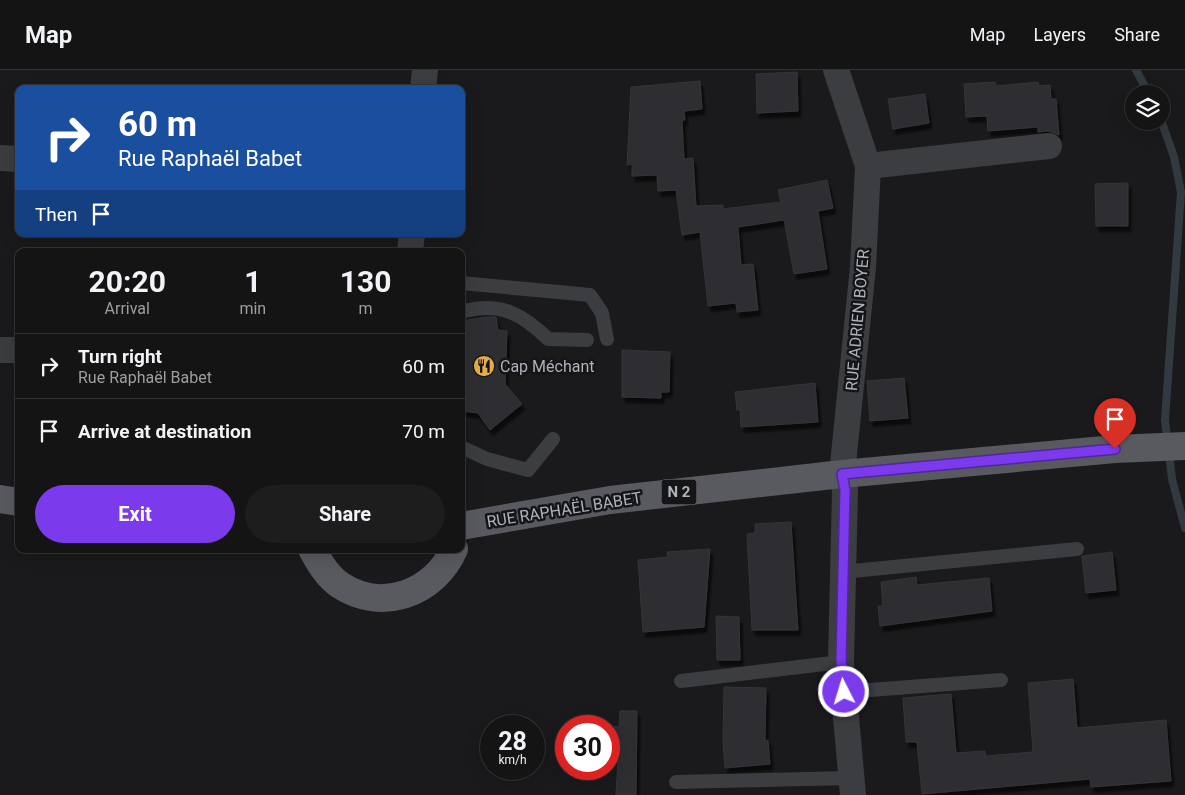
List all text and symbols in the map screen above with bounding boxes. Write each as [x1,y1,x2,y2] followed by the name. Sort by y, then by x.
[25,21,72,49] text: Map
[970,24,1005,45] text: Map
[1033,24,1086,45] text: Layers
[1114,24,1160,45] text: Share
[1125,85,1170,130] map controls
[1125,85,1170,130] button: layers
[118,104,197,145] text: 60 m
[35,105,100,170] icon: right
[118,146,302,171] text: Rue Raphaël Babet
[87,200,115,228] icon: arrive
[35,203,77,226] text: Then
[842,248,873,392] street label: RUE ADRIEN BOYER
[89,264,166,299] text: 20:20
[244,264,261,299] text: 1
[340,264,391,299] text: 130
[105,299,150,318] text: Arrival
[239,299,266,318] text: min
[359,299,373,318] text: m
[78,345,162,368] text: Turn right
[35,352,63,380] icon: right
[472,354,496,378] restaurant icon: Cap Méchant
[402,355,445,378] text: 60 m
[500,357,594,376] place label: Cap Méchant
[78,368,212,387] text: Rue Raphaël Babet
[1094,398,1136,449] pin
[1101,405,1129,433] icon: arrive
[35,417,63,445] icon: arrive
[78,420,251,443] text: Arrive at destination
[402,420,445,443] text: 70 m
[662,480,696,504] road number: N 2
[35,485,235,543] button: Exit
[245,485,445,543] button: Share
[485,488,643,531] street label: RUE RAPHAËL BABET
[817,665,869,717] position arrow
[555,715,620,780] speed limit sign: 30
[498,727,527,756] text: 28
[498,753,527,767] text: km/h

